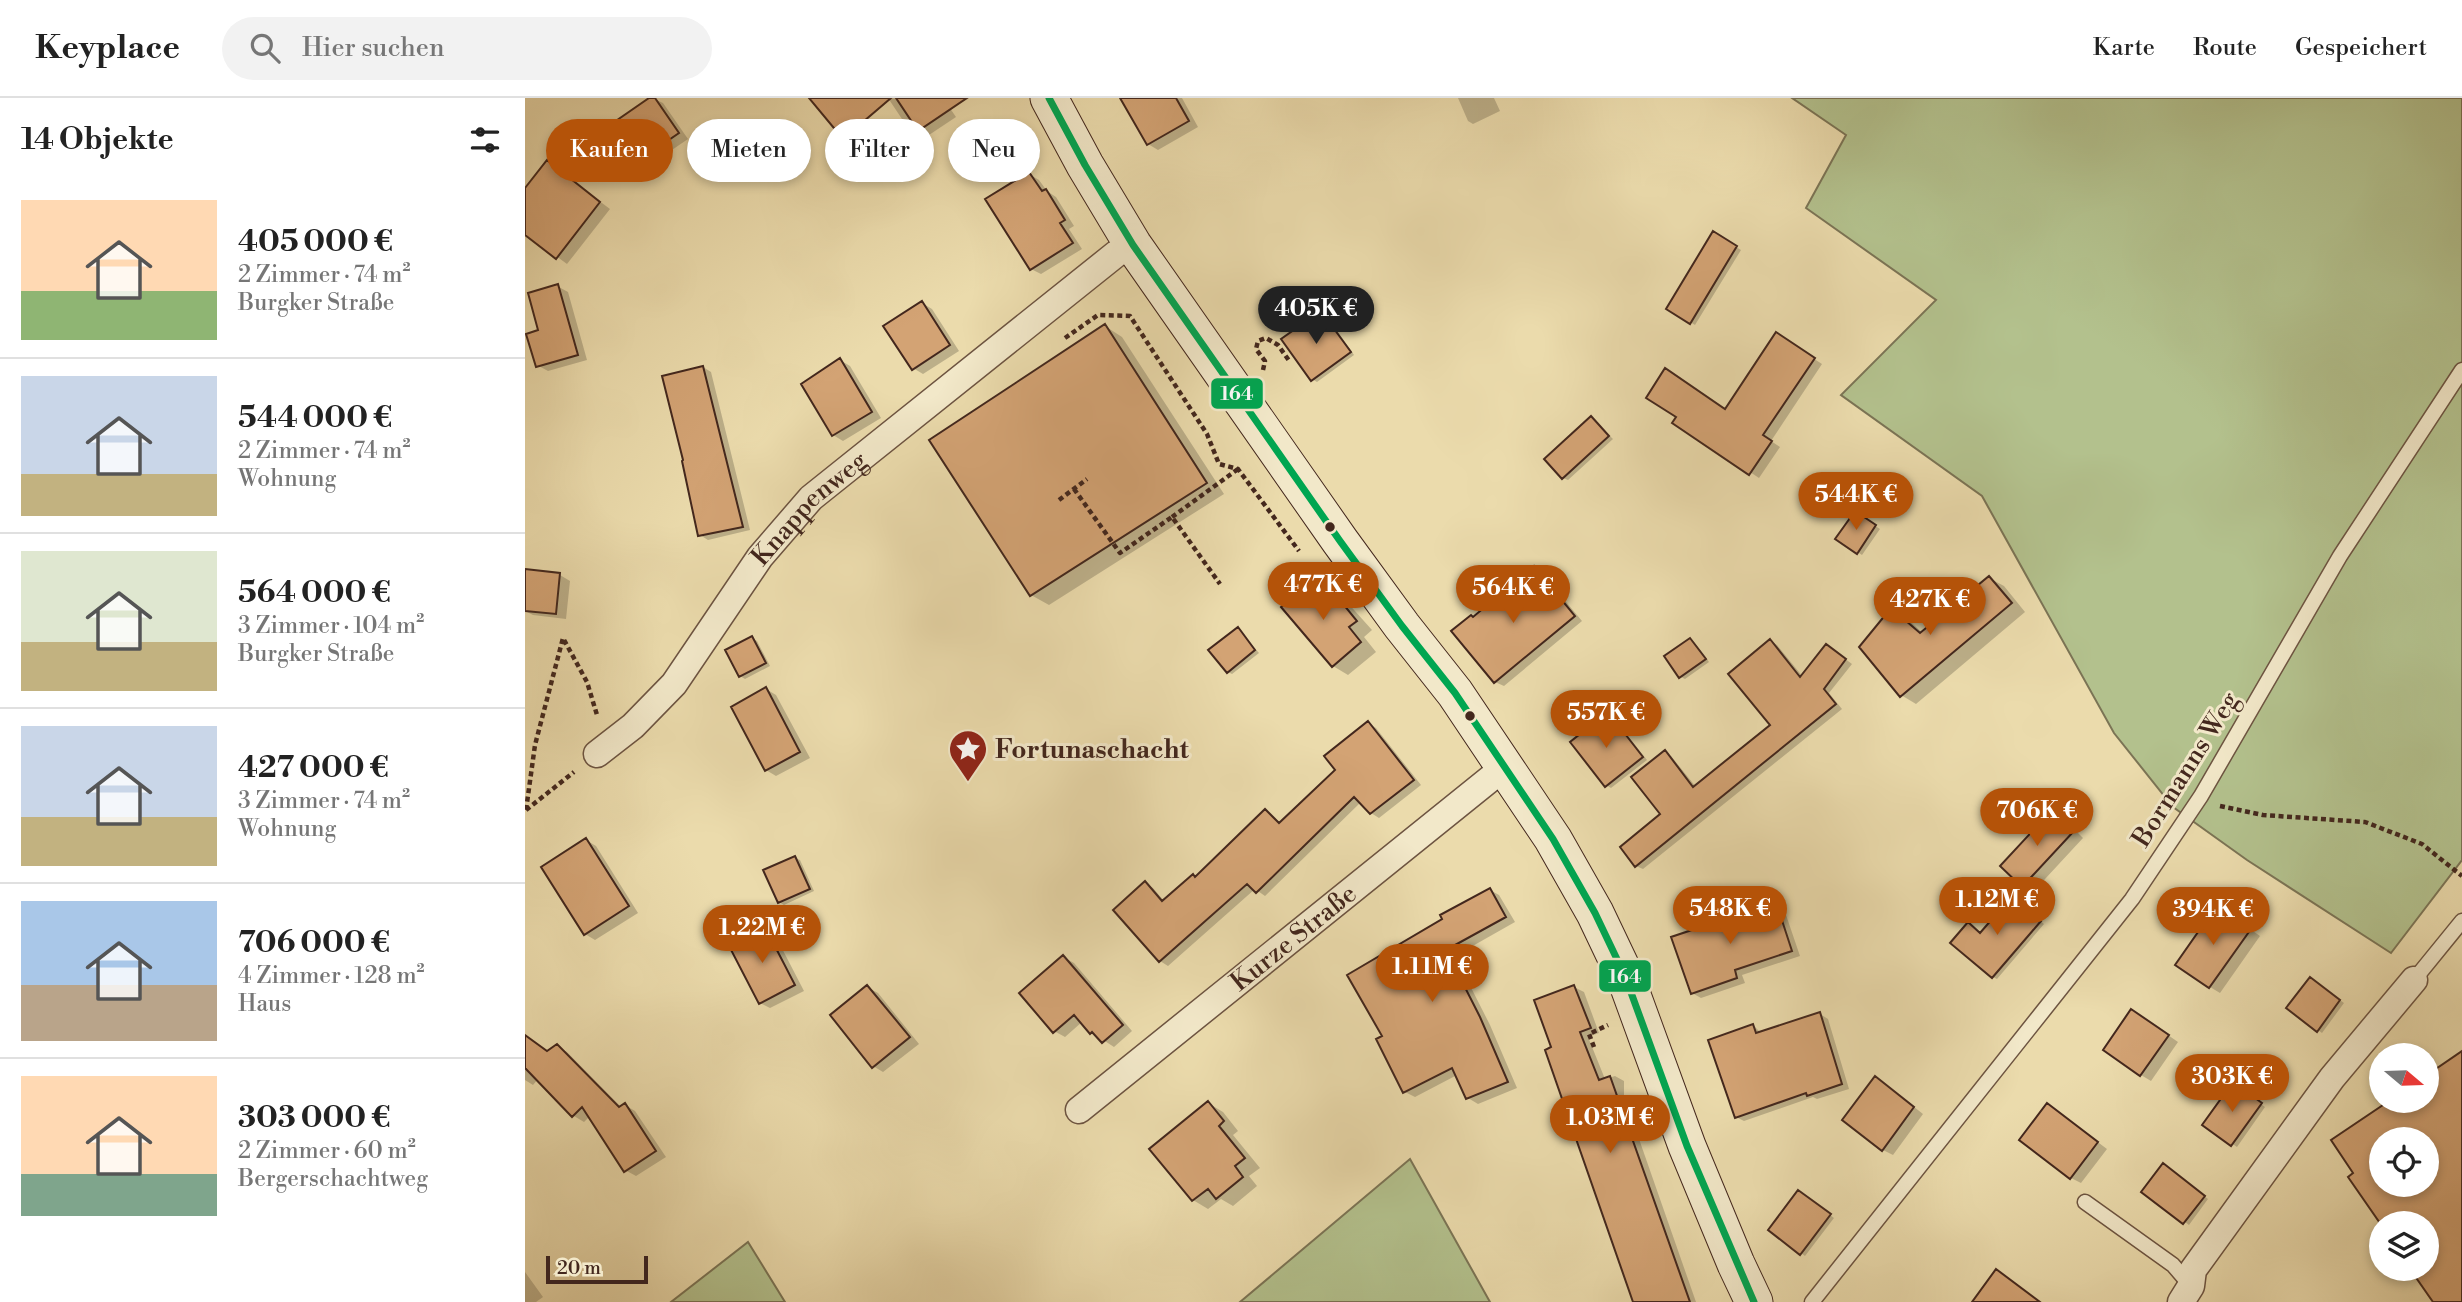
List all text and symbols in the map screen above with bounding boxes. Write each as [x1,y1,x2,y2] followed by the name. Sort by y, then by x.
[222,17,712,80] search box
[35,28,180,69] text: Keyplace
[246,29,284,67] icon: search
[302,32,444,64] text: Hier suchen
[2093,33,2155,63] text: Karte
[2193,33,2257,63] text: Route
[2295,33,2427,63] text: Gespeichert
[546,119,673,182] chip: Kaufen
[687,119,811,182] chip: Mieten
[825,119,934,182] chip: Filter
[948,119,1040,182] chip: Neu
[21,121,174,159] text: 14 Objekte
[466,121,504,159] icon: filters
[238,223,393,261] text: 405 000 €
[77,228,161,312] icon: home
[238,261,410,289] text: 2 Zimmer · 74 m²
[1259,286,1373,346] pin: 405K €
[238,289,394,317] text: Burgker Straße
[1274,295,1358,323] text: 405K €
[1210,377,1264,410] line badge: 164
[1220,382,1254,406] text: 164
[238,399,392,437] text: 544 000 €
[77,404,161,488] icon: home
[238,437,410,465] text: 2 Zimmer · 74 m²
[745,444,874,573] street label: Knappenweg
[238,465,336,493] text: Wohnung
[1799,472,1913,532] pin: 544K €
[1814,481,1898,509] text: 544K €
[1323,520,1337,534] unlabelled marker
[1266,562,1380,622] pin: 477K €
[1456,566,1570,625] pin: 564K €
[1284,571,1362,599] text: 477K €
[238,574,391,612] text: 564 000 €
[1472,574,1554,602] text: 564K €
[1873,578,1987,637] pin: 427K €
[77,579,161,663] icon: home
[1890,586,1970,614] text: 427K €
[238,612,424,640] text: 3 Zimmer · 104 m²
[238,640,394,668] text: Burgker Straße
[2125,686,2247,854] street label: Bormanns Weg
[1549,690,1663,750] pin: 557K €
[1567,699,1645,727] text: 557K €
[1463,709,1477,723] unlabelled marker
[947,728,989,783] place icon: Fortunaschacht
[995,734,1189,766] place label: Fortunaschacht
[238,749,389,787] text: 427 000 €
[77,754,161,838] icon: home
[238,787,410,815] text: 3 Zimmer · 74 m²
[1980,788,2094,848] pin: 706K €
[1996,797,2078,825] text: 706K €
[238,815,336,843] text: Wohnung
[1224,878,1363,999] street label: Kurze Straße
[1932,878,2062,937] pin: 1.12M €
[1673,886,1787,946] pin: 548K €
[1955,886,2039,914] text: 1.12M €
[2156,888,2270,947] pin: 394K €
[1689,895,1771,923] text: 548K €
[2173,896,2253,924] text: 394K €
[697,906,827,965] pin: 1.22M €
[719,914,805,942] text: 1.22M €
[238,924,390,962] text: 706 000 €
[77,929,161,1013] icon: home
[1367,944,1497,1004] pin: 1.11M €
[1392,953,1472,981] text: 1.11M €
[1598,959,1652,993] line badge: 164
[238,962,425,990] text: 4 Zimmer · 128 m²
[1608,965,1642,989] text: 164
[238,990,291,1018] text: Haus
[2369,1043,2439,1113] north arrow
[2369,1043,2439,1281] map controls
[2175,1054,2289,1114] pin: 303K €
[2191,1063,2273,1091] text: 303K €
[1545,1096,1675,1155] pin: 1.03M €
[238,1099,391,1137] text: 303 000 €
[77,1104,161,1188] icon: home
[1566,1104,1654,1132] text: 1.03M €
[2369,1127,2439,1197] button: locate
[238,1137,416,1165] text: 2 Zimmer · 60 m²
[238,1165,428,1193] text: Bergerschachtweg
[2369,1211,2439,1281] button: layers
[546,1253,647,1285] scale bar
[557,1256,601,1280] text: 20 m

